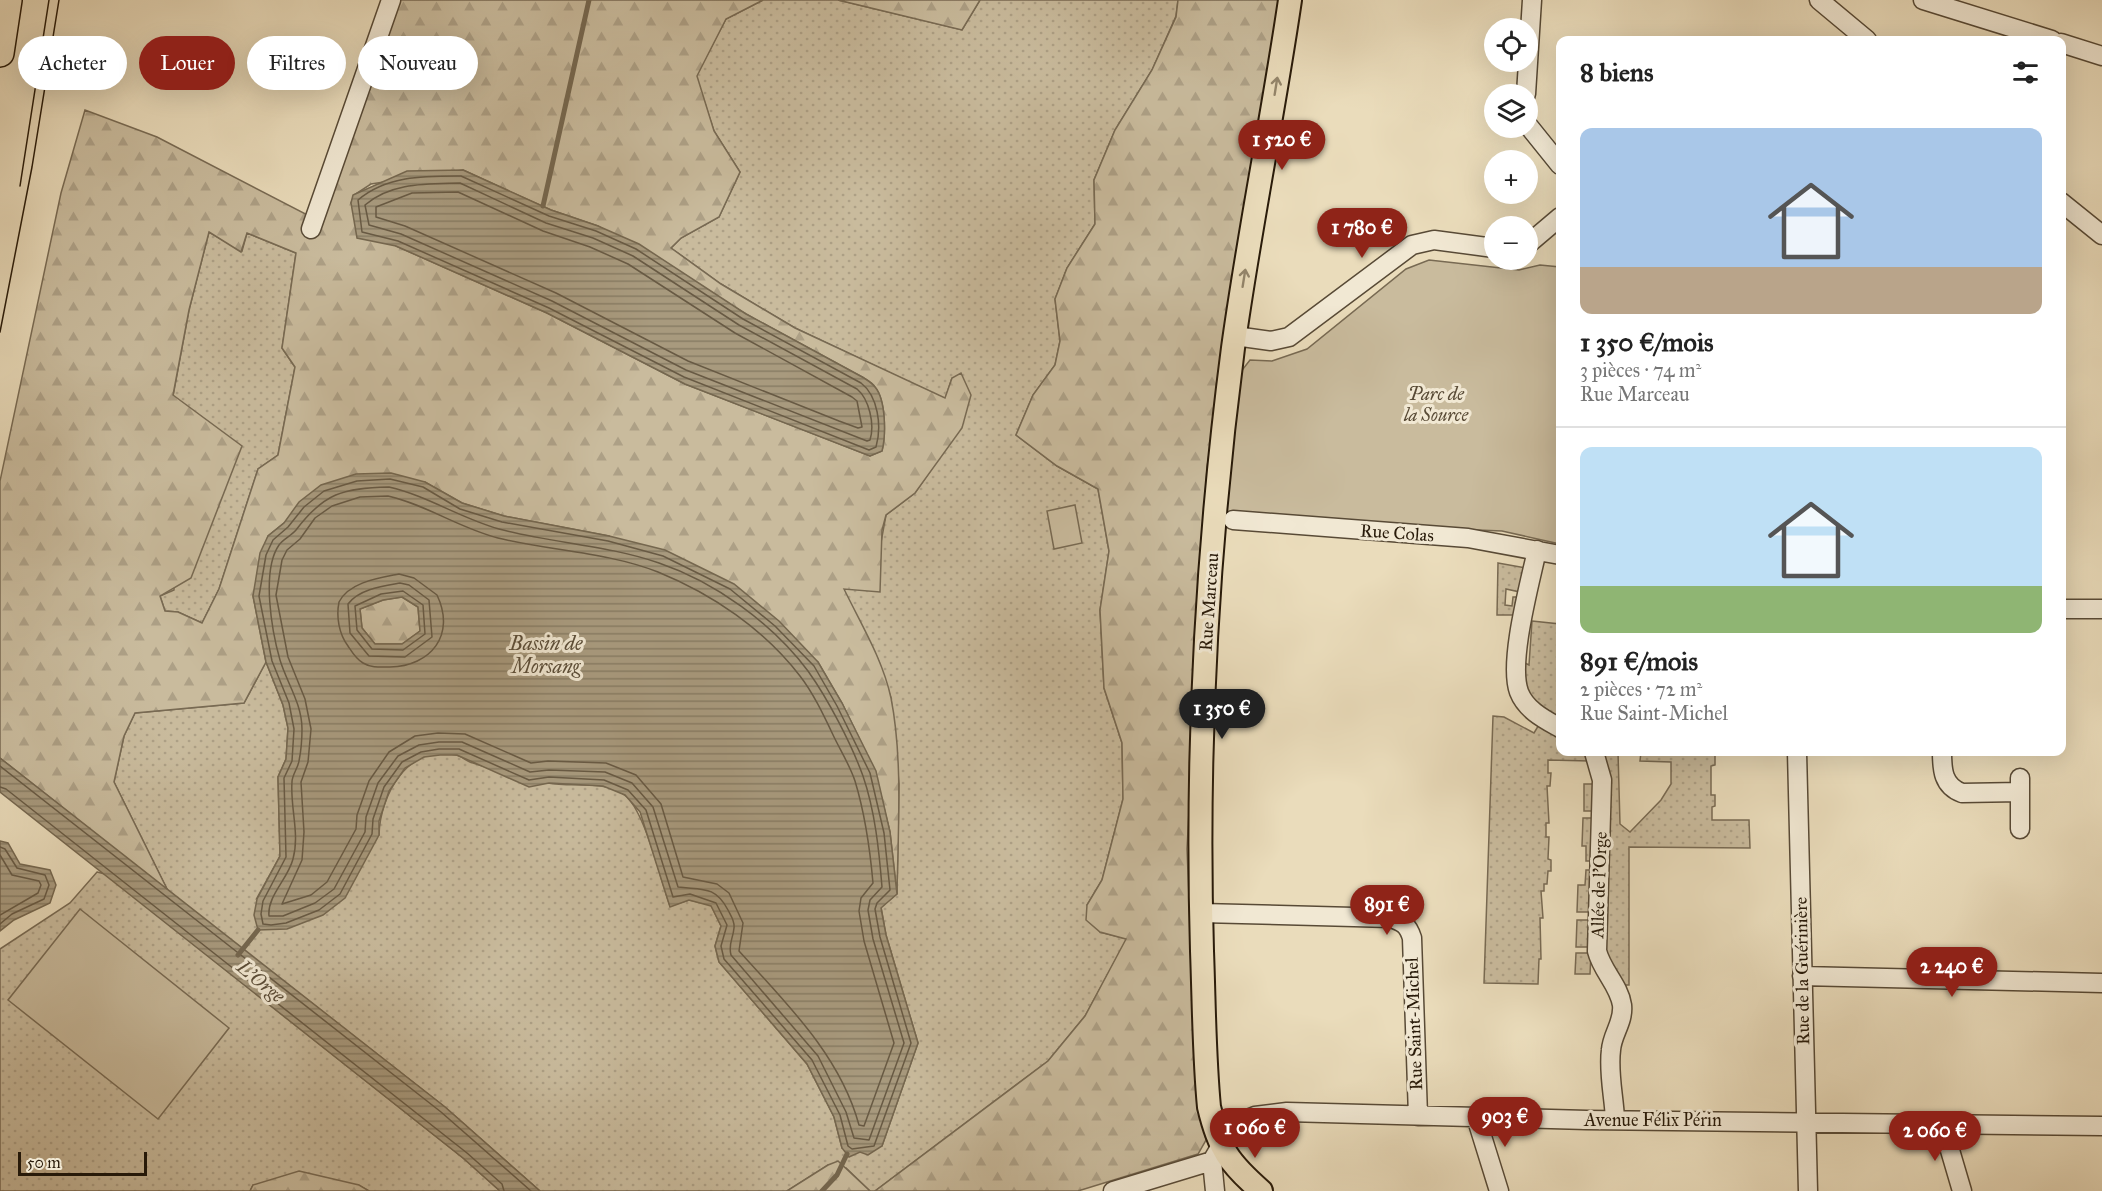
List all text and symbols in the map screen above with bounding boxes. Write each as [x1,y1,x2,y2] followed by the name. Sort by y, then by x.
[1484,18,1538,270] map controls
[1484,18,1538,72] button: locate
[18,36,127,90] chip: Acheter
[139,36,235,90] chip: Louer
[247,36,346,90] chip: Filtres
[358,36,478,90] chip: Nouveau
[1580,56,1653,88] text: 8 biens
[2009,56,2042,89] icon: filters
[1271,76,1282,96] one-way arrow
[1484,84,1538,138] button: layers
[1227,120,1337,171] pin: 1 520 €
[1252,127,1312,151] text: 1 520 €
[1484,150,1538,204] button: +
[1757,167,1865,275] icon: home
[1307,208,1417,259] pin: 1 780 €
[1331,215,1393,239] text: 1 780 €
[1484,216,1538,270] button: −
[1239,269,1250,288] one-way arrow
[1580,326,1714,358] text: 1 350 €/mois
[1580,358,1701,382] text: 3 pièces · 74 m²
[1580,382,1690,406] text: Rue Marceau
[1403,383,1469,426] park label: Parc de la Source
[1757,486,1865,594] icon: home
[1359,519,1435,547] street label: Rue Colas
[1195,552,1223,652] street label: Rue Marceau
[508,631,583,678] water label: Bassin de Morsang
[1580,645,1698,677] text: 891 €/mois
[1580,677,1702,701] text: 2 pièces · 72 m²
[1167,689,1277,740] pin: 1 350 €
[1193,696,1251,720] text: 1 350 €
[1580,701,1728,725] text: Rue Saint-Michel
[1586,831,1613,940] street label: Allée de l'Orge
[1345,885,1429,936] pin: 891 €
[1364,892,1410,916] text: 891 €
[1790,897,1814,1045] street label: Rue de la Guérinière
[1897,947,2007,998] pin: 2 240 €
[231,954,290,1008] water label: L'Orge
[1920,954,1984,978] text: 2 240 €
[1401,957,1427,1091] street label: Rue Saint-Michel
[1463,1097,1547,1148] pin: 903 €
[1482,1104,1528,1128] text: 903 €
[1200,1108,1310,1159] pin: 1 060 €
[1583,1109,1722,1131] street label: Avenue Félix Périn
[1880,1111,1990,1162] pin: 2 060 €
[1224,1115,1286,1139] text: 1 060 €
[1903,1118,1967,1142] text: 2 060 €
[18,1149,147,1176] scale bar
[27,1153,61,1172] text: 50 m

